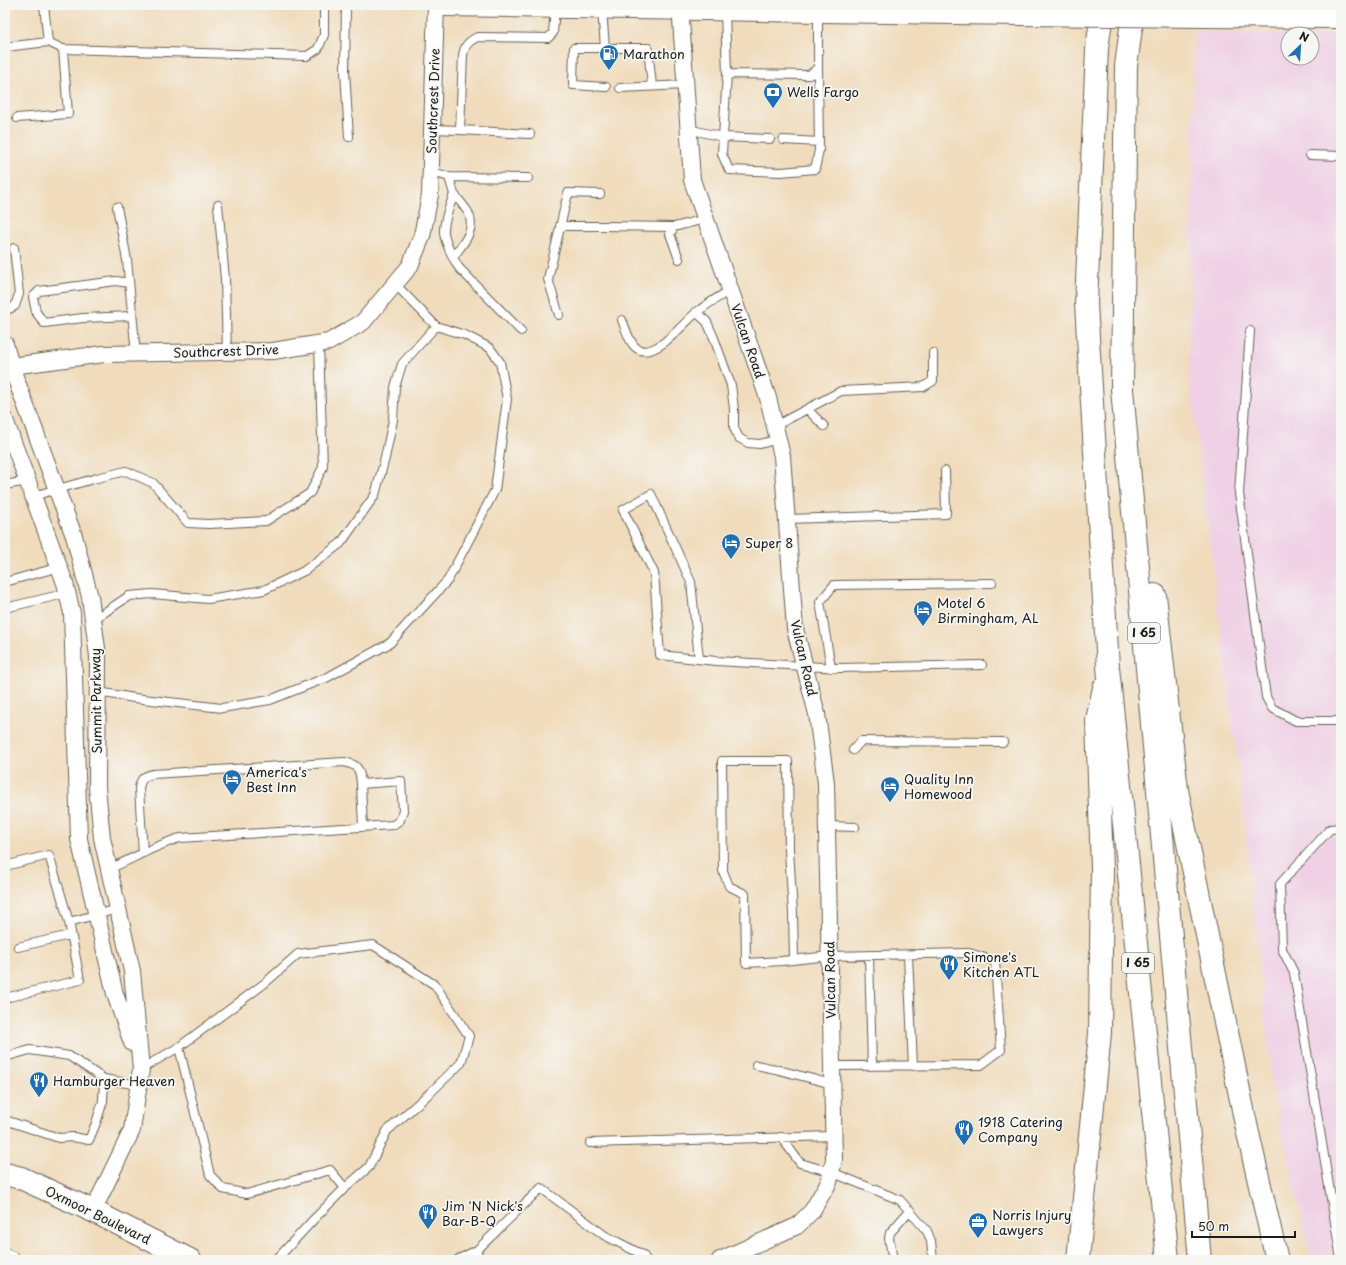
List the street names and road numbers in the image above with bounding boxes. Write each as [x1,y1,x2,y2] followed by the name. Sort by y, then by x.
[421,48,444,154] street label: Southcrest Drive
[727,301,770,381] street label: Vulcan Road
[173,339,279,362] street label: Southcrest Drive
[786,618,823,698] street label: Vulcan Road
[1128,623,1160,643] road number: I 65
[85,648,106,754] street label: Summit Parkway
[819,941,840,1019] street label: Vulcan Road
[1122,953,1154,973] road number: I 65
[42,1181,154,1248] street label: Oxmoor Boulevard

